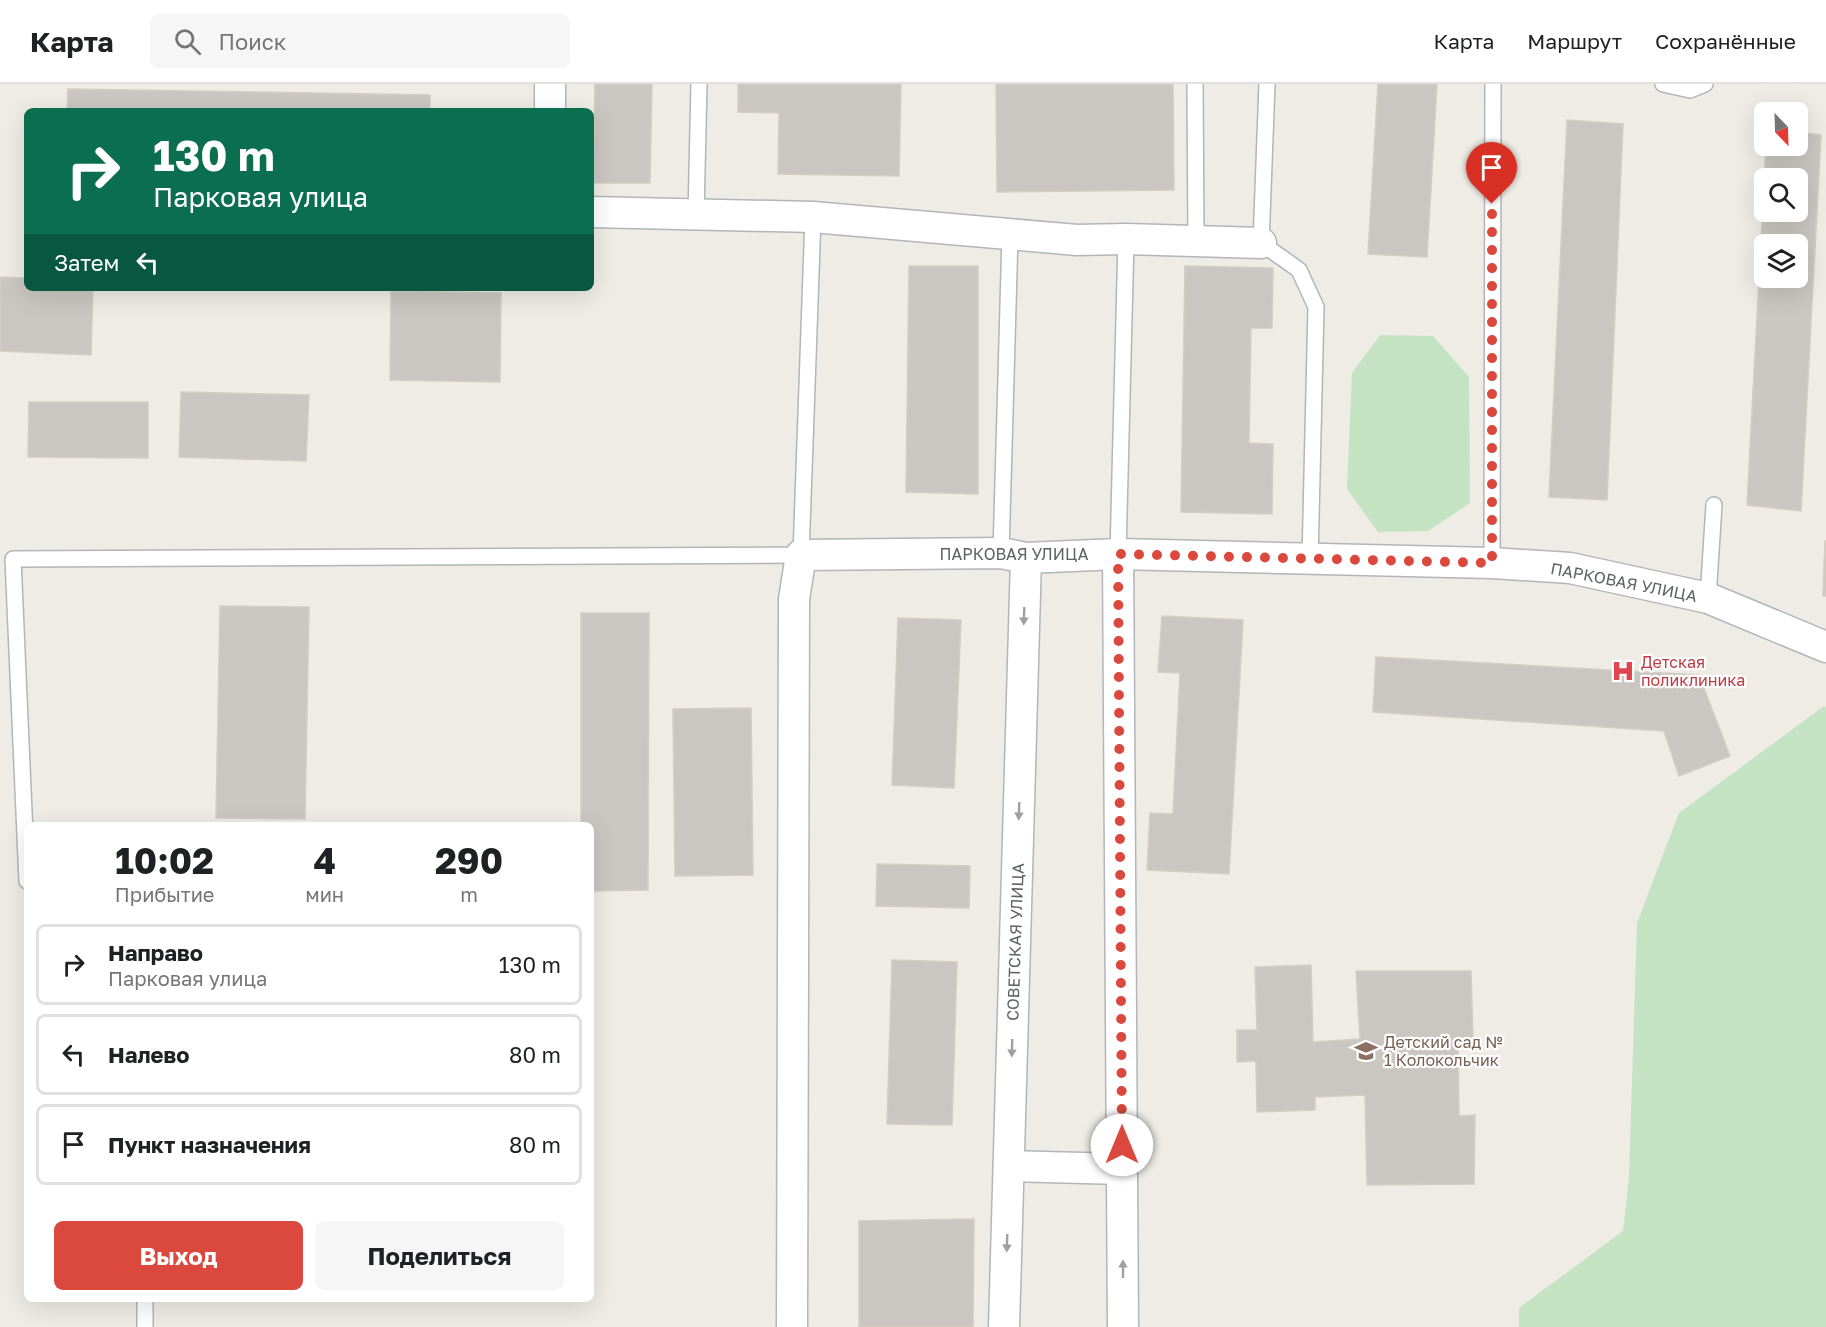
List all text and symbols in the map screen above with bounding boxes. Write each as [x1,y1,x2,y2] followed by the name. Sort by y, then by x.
[150,14,570,68] search box
[30,25,114,58] text: Карта
[171,25,204,58] icon: search
[219,28,286,55] text: Поиск
[1433,28,1494,54] text: Карта
[1527,28,1622,54] text: Маршрут
[1655,28,1796,54] text: Сохранённые
[1754,102,1808,156] north arrow
[1754,102,1808,288] map controls
[153,130,275,180] text: 130 m
[54,132,132,210] icon: right
[1466,142,1517,204] pin
[1475,151,1508,184] icon: arrive
[1754,168,1808,222] button: search
[153,181,368,213] text: Парковая улица
[1754,234,1808,288] button: layers
[131,246,164,279] icon: left
[54,249,119,276] text: Затем
[940,544,1089,564] street label: ПАРКОВАЯ УЛИЦА
[1549,558,1699,606] street label: ПАРКОВАЯ УЛИЦА
[1020,607,1029,626] one-way arrow
[1641,652,1745,690] place label: Детская поликлиника
[1610,658,1636,684] hospital icon: Детская поликлиника
[1014,802,1024,821] one-way arrow
[115,839,214,882] text: 10:02
[313,839,336,882] text: 4
[435,839,503,882] text: 290
[1002,863,1028,1021] street label: СОВЕТСКАЯ УЛИЦА
[115,882,214,906] text: Прибытие
[305,882,344,906] text: мин
[460,882,478,906] text: m
[108,939,203,966] text: Направо
[57,948,90,981] icon: right
[499,951,561,978] text: 130 m
[108,966,267,990] text: Парковая улица
[1384,1032,1503,1070] place label: Детский сад № 1 Колокольчик
[57,1038,90,1071] icon: left
[1353,1038,1379,1064] school or university icon: Детский сад № 1 Колокольчик
[1008,1039,1017,1058] one-way arrow
[108,1041,190,1068] text: Налево
[509,1041,561,1068] text: 80 m
[1090,1113,1154,1177] position arrow
[57,1128,90,1161] icon: arrive
[108,1131,311,1158] text: Пункт назначения
[509,1131,561,1158] text: 80 m
[54,1221,303,1290] button: Выход
[315,1221,564,1290] button: Поделиться
[1002,1233,1011,1252] one-way arrow
[1118,1259,1128,1278] one-way arrow

